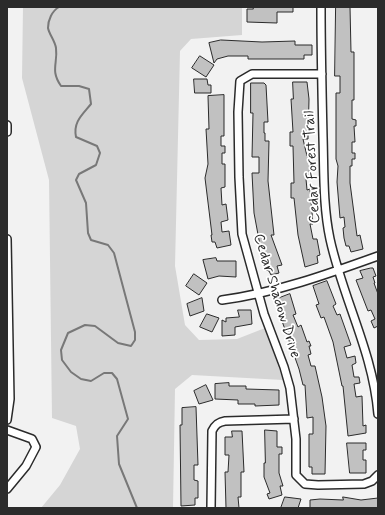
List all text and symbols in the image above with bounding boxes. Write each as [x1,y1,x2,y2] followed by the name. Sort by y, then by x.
[301,110,325,224] street label: Cedar Forest Trail
[249,232,303,360] street label: Cedar Shadow Drive

